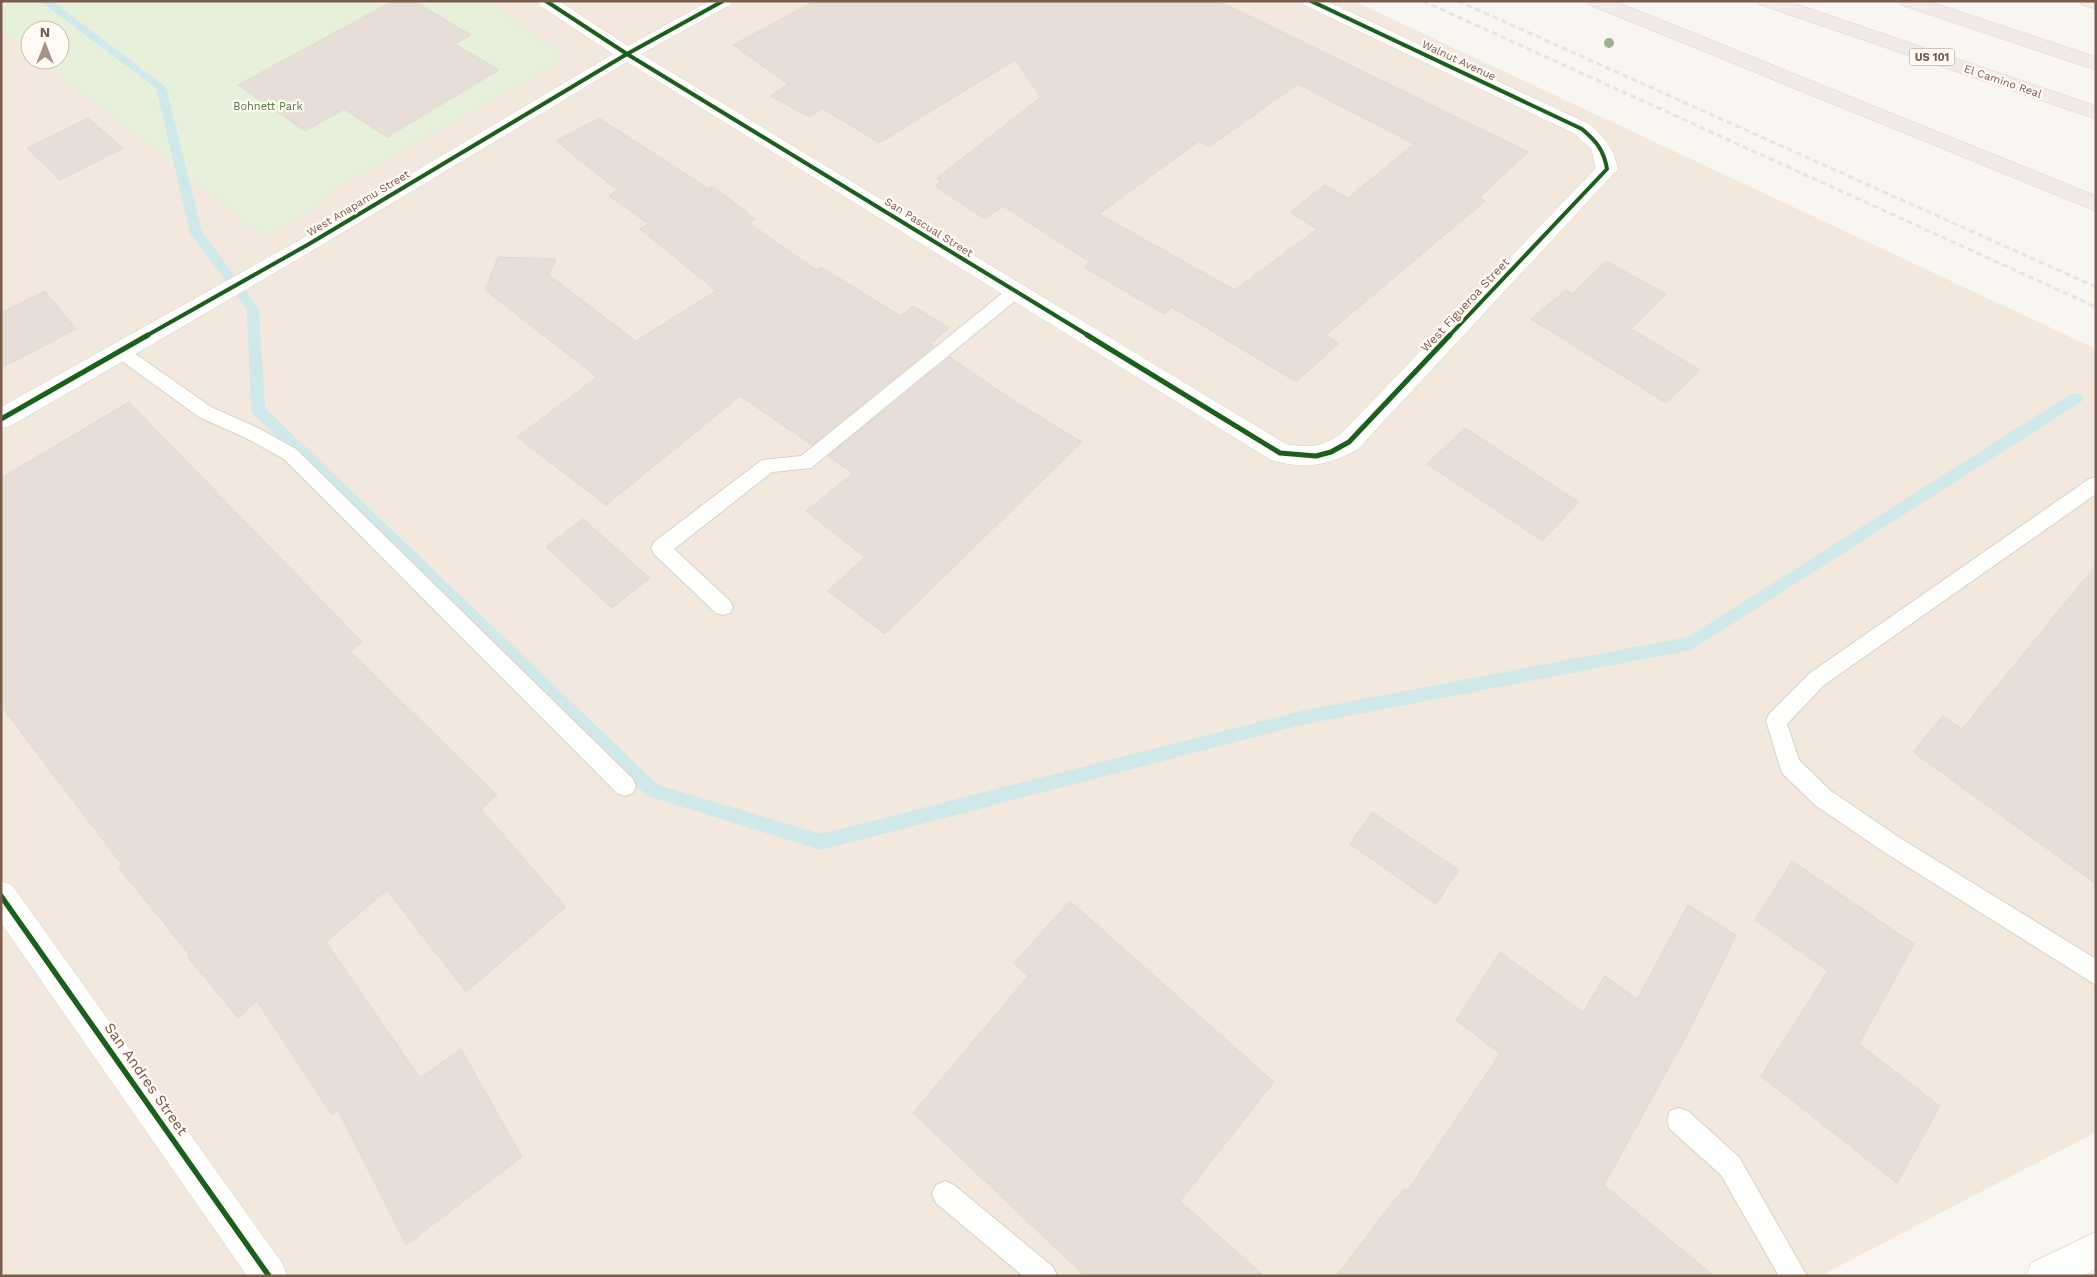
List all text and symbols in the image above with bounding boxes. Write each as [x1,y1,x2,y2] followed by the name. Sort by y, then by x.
[20,20,70,70] north arrow
[40,24,50,40] text: N
[1420,38,1498,83] street label: Walnut Avenue
[1910,48,1954,66] road number: US 101
[1962,62,2044,101] street label: El Camino Real
[233,100,303,113] park label: Bohnett Park
[304,167,412,239] street label: West Anapamu Street
[882,195,976,260] street label: San Pascual Street
[1418,255,1512,355] street label: West Figueroa Street
[100,1019,192,1139] street label: San Andres Street

